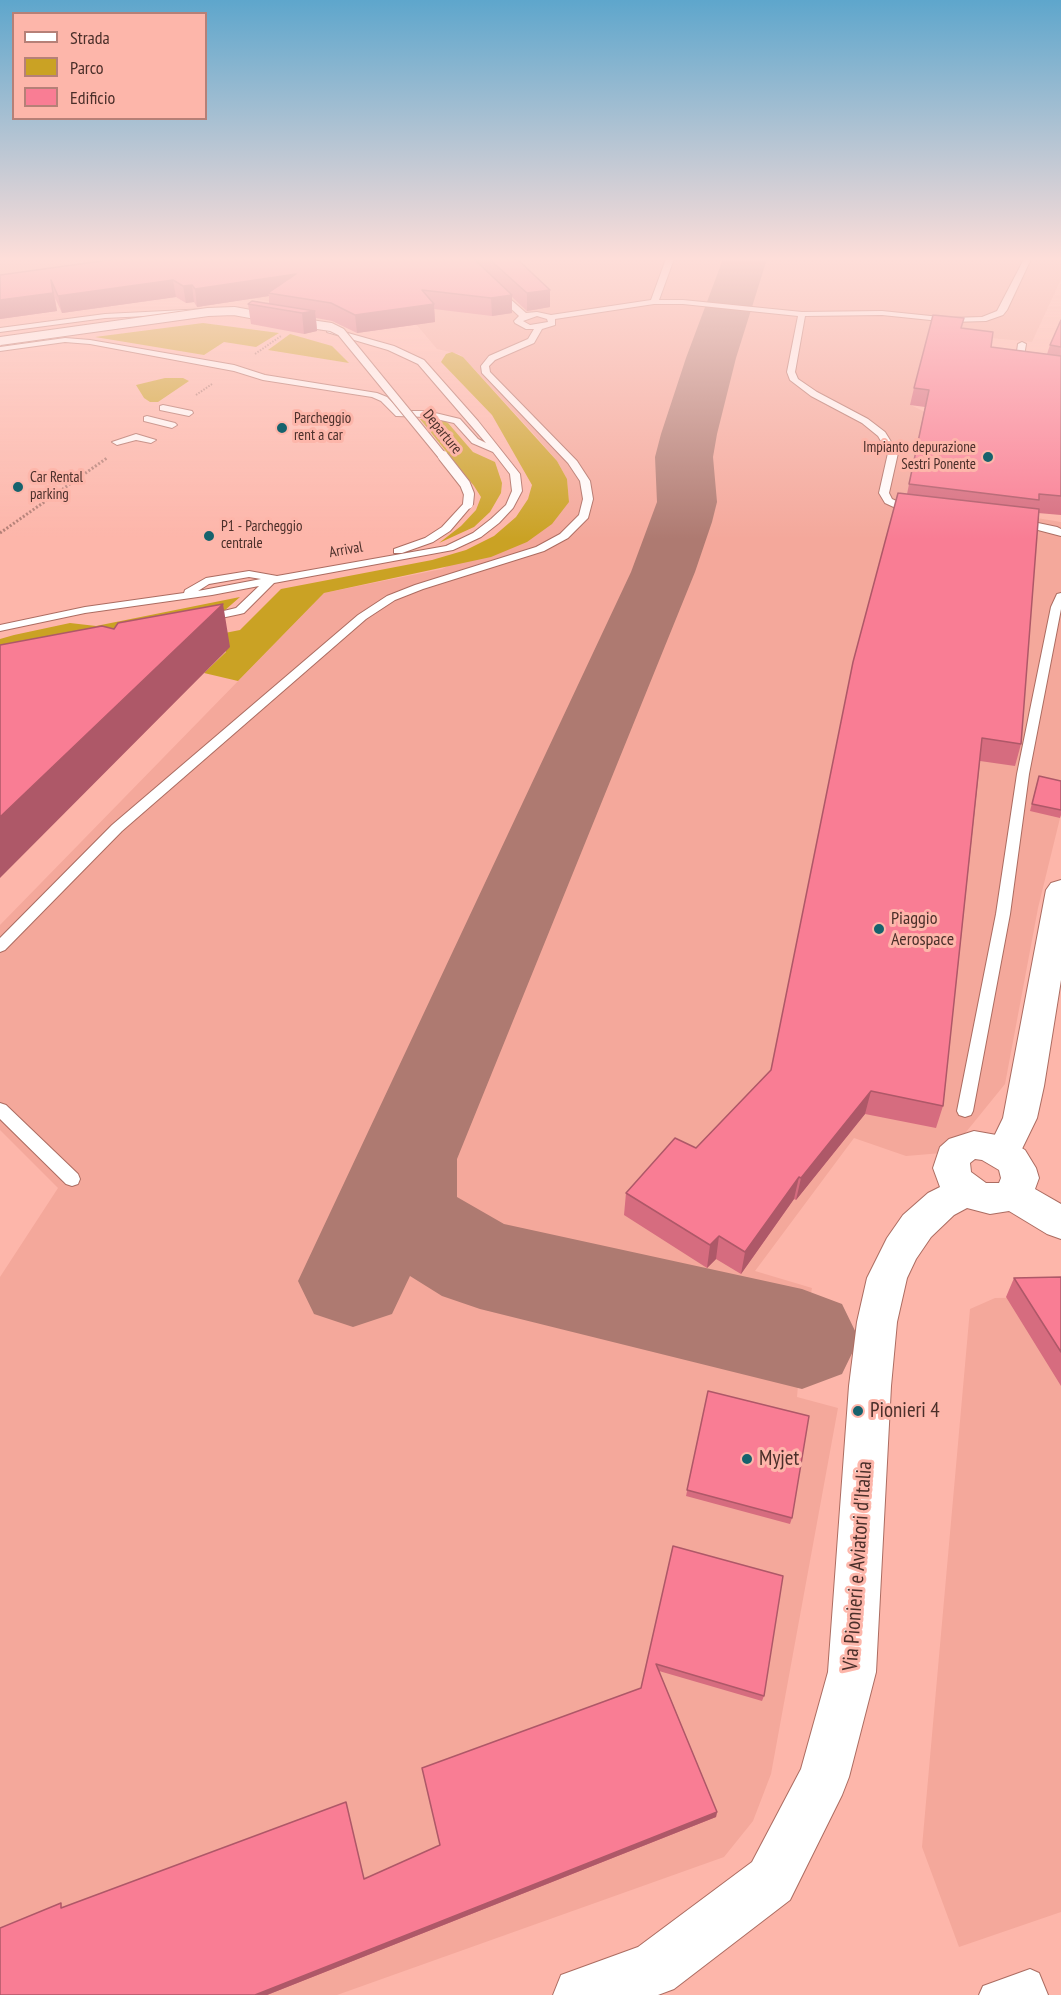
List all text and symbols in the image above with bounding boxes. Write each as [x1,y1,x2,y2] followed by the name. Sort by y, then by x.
[12,12,207,120] legend
[70,26,110,49] text: Strada
[70,56,104,79] text: Parco
[70,86,115,109] text: Edificio
[419,406,465,458] street label: Departure
[294,410,351,445] place label: Parcheggio rent a car
[275,421,289,435] marker: Parcheggio rent a car
[863,439,976,474] place label: Impianto depurazione Sestri Ponente
[981,450,995,464] marker: Impianto depurazione Sestri Ponente
[30,469,83,504] place label: Car Rental parking
[11,480,25,494] marker: Car Rental parking
[221,518,302,553] place label: P1 - Parcheggio centrale
[202,529,216,543] marker: P1 - Parcheggio centrale
[328,538,364,562] street label: Arrival
[891,908,954,950] place label: Piaggio Aerospace
[872,922,886,936] marker: Piaggio Aerospace
[870,1398,940,1424] place label: Pionieri 4
[851,1404,865,1418] marker: Pionieri 4
[759,1446,799,1472] place label: Myjet
[740,1452,754,1466] marker: Myjet
[838,1460,878,1672] street label: Via Pionieri e Aviatori d'Italia

